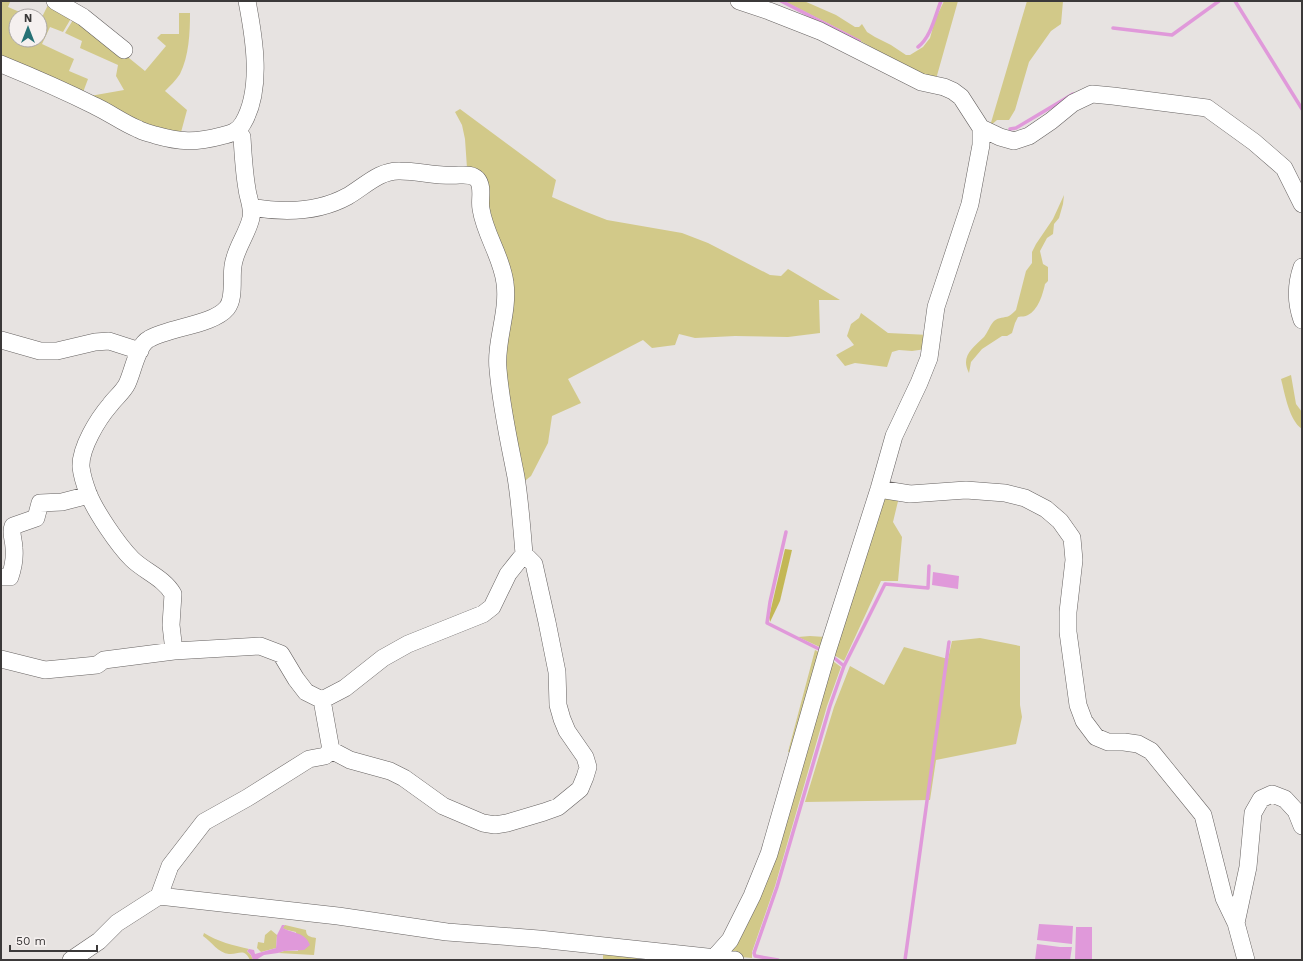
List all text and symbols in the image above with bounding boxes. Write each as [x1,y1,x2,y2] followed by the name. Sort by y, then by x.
[8,8,48,48] north arrow
[24,12,32,25] text: N
[10,927,97,953] scale bar
[16,934,46,948] text: 50 m

